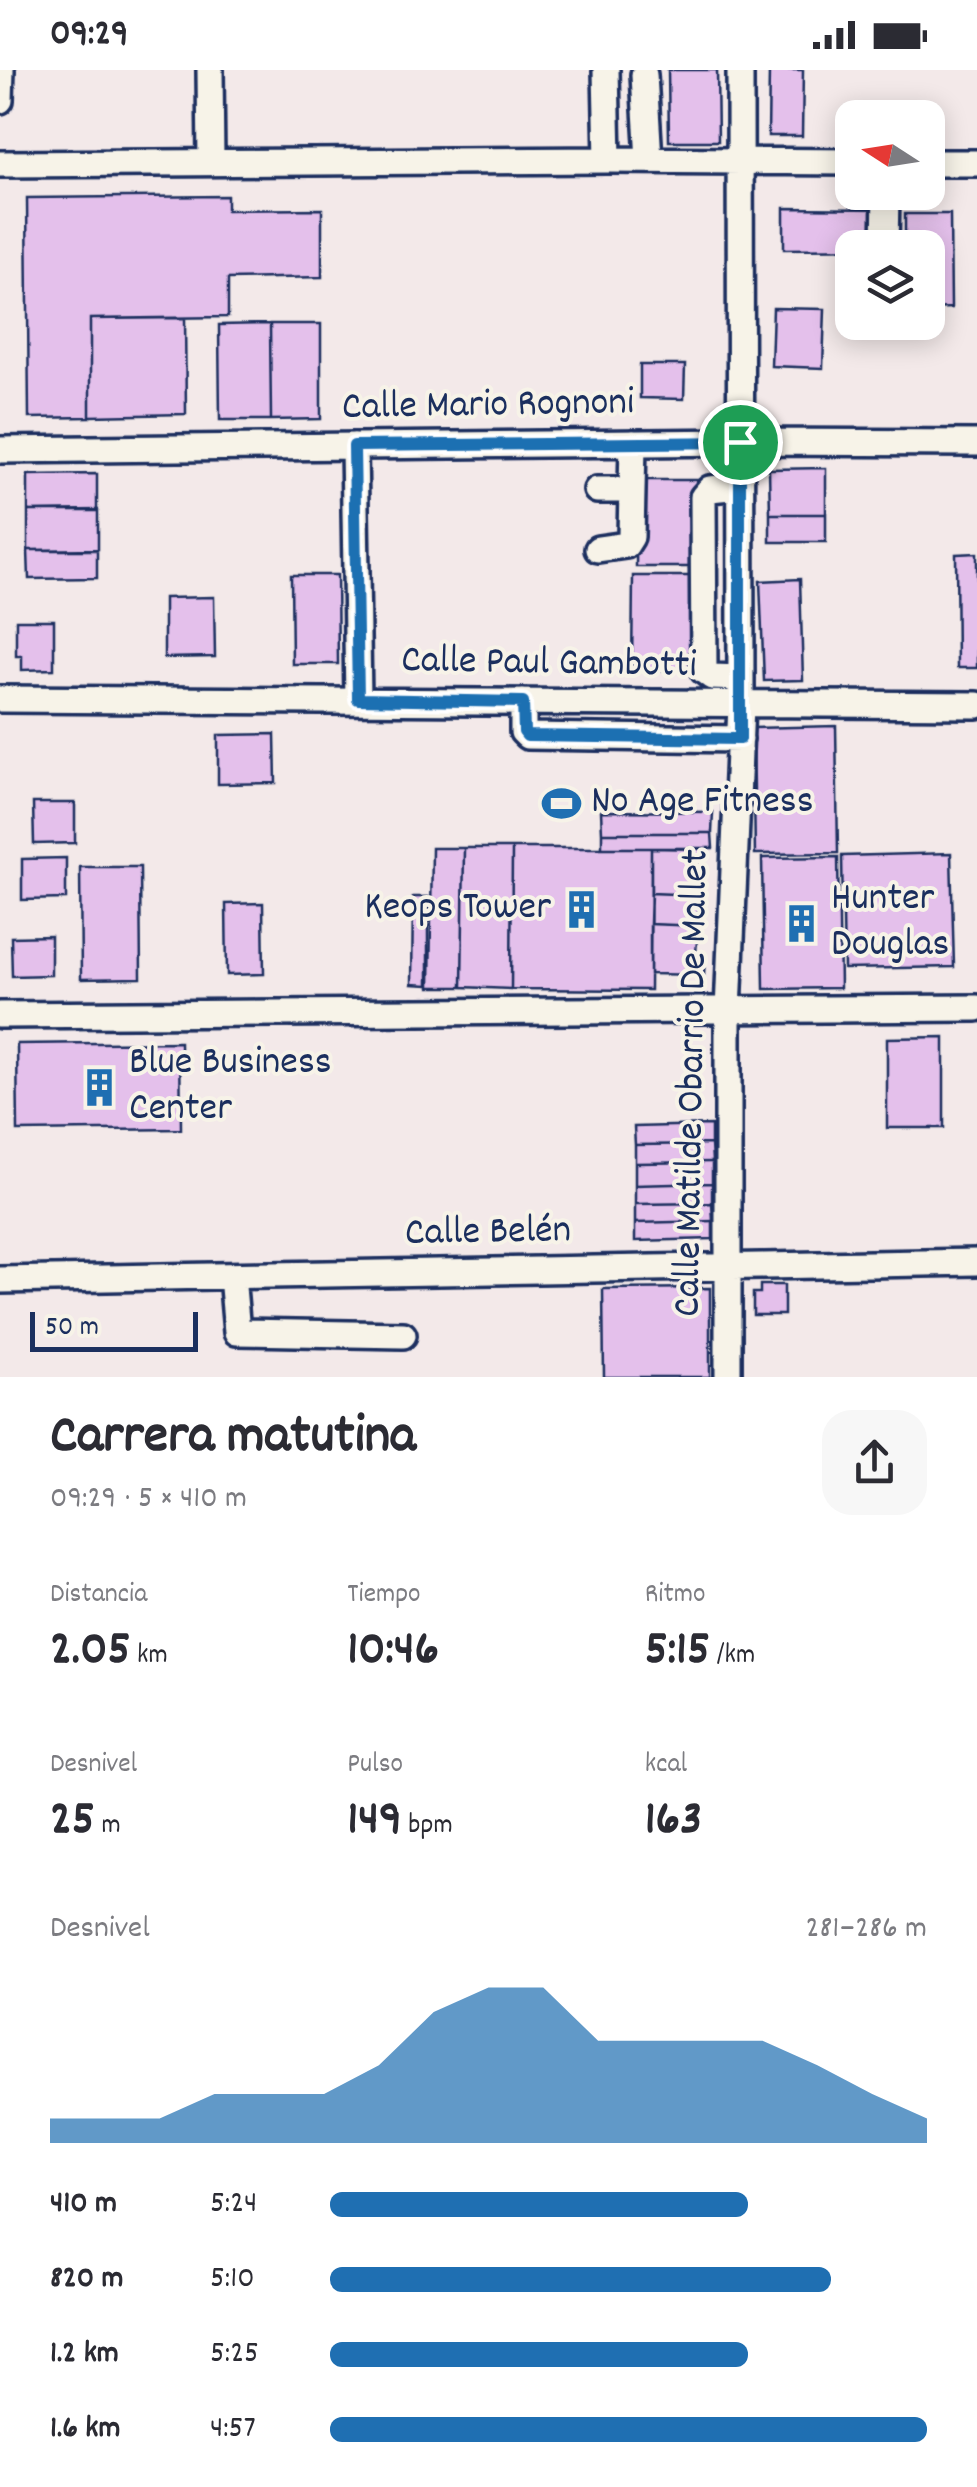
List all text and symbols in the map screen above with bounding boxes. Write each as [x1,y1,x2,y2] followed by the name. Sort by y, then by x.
[50,8,128,63] text: 09:29
[835,100,945,210] north arrow
[835,100,945,340] map controls
[835,230,945,340] button: layers
[341,376,635,438] street label: Calle Mario Rognoni
[698,400,783,485] pin
[713,415,768,470] icon: arrive
[401,634,697,696] street label: Calle Paul Gambotti
[591,775,814,832] place label: No Age Fitness
[540,782,582,824] sports icon: No Age Fitness
[661,849,727,1317] street label: Calle Matilde Obarrio De Mallet
[831,872,949,975] place label: Hunter Douglas
[364,881,551,938] place label: Keops Tower
[560,888,602,930] building icon: Keops Tower
[780,902,822,944] building icon: Hunter Douglas
[129,1036,332,1139] place label: Blue Business Center
[78,1066,120,1108] building icon: Blue Business Center
[404,1204,572,1264] street label: Calle Belén
[30,1307,198,1352] scale bar
[45,1309,99,1349] text: 50 m
[50,1400,416,1479] text: Carrera matutina
[822,1410,927,1515] button: share
[50,1477,247,1523] text: 09:29 · 5 × 410 m
[50,1576,147,1616] text: Distancia
[347,1576,421,1616] text: Tiempo
[645,1576,705,1616] text: Ritmo
[50,1616,131,1688] text: 2.05
[347,1616,439,1688] text: 10:46
[645,1616,710,1688] text: 5:15
[131,1637,168,1677] text: km
[710,1637,755,1677] text: /km
[50,1746,137,1786] text: Desnivel
[347,1746,403,1786] text: Pulso
[645,1746,687,1786] text: kcal
[50,1786,95,1858] text: 25
[347,1786,402,1858] text: 149
[645,1786,702,1858] text: 163
[95,1807,121,1847] text: m
[402,1807,453,1847] text: bpm
[50,1907,150,1953] text: Desnivel
[805,1907,927,1953] text: 281–286 m
[50,2182,117,2228] text: 410 m
[210,2182,257,2228] text: 5:24
[50,2257,124,2303] text: 820 m
[210,2257,255,2303] text: 5:10
[50,2332,119,2378] text: 1.2 km
[210,2332,259,2378] text: 5:25
[50,2407,120,2453] text: 1.6 km
[210,2407,256,2453] text: 4:57

